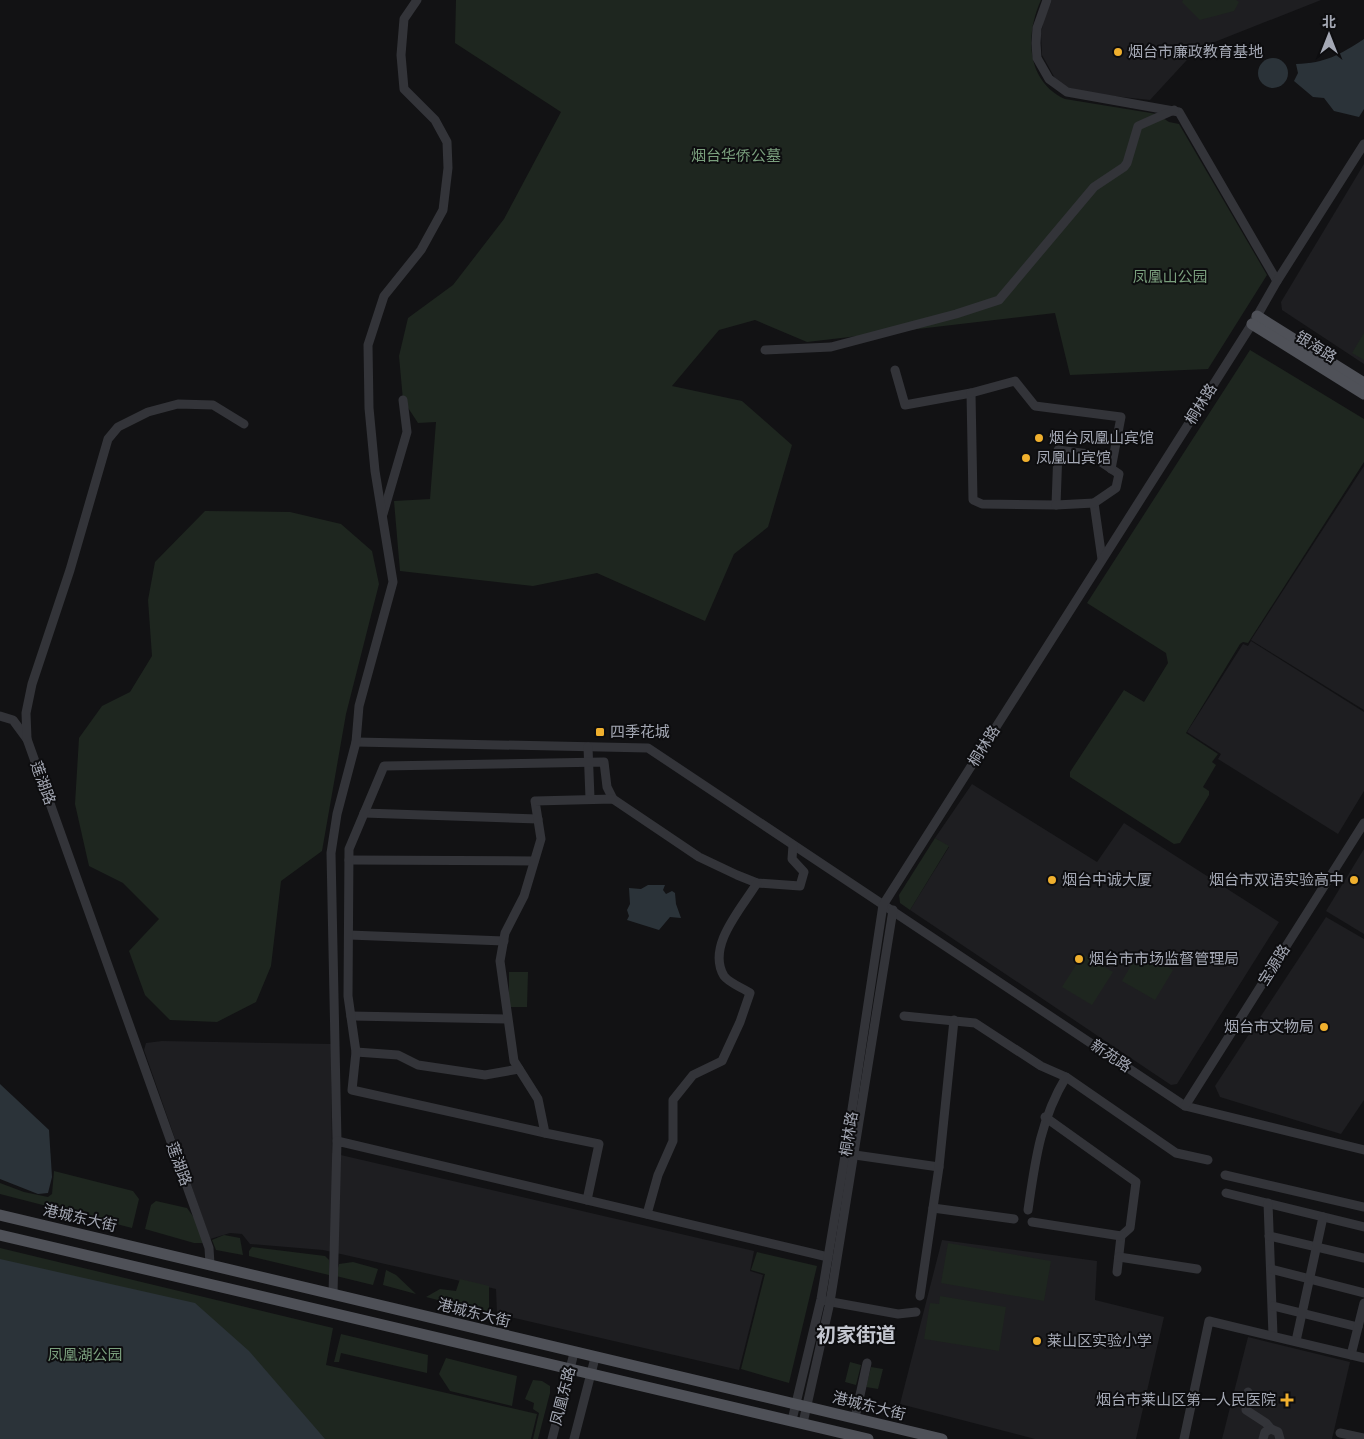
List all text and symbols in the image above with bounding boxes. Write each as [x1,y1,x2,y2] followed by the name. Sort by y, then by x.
[1304,10,1354,60] north arrow
[1322,13,1336,31] text: 北
[1128,42,1263,61] place label: 烟台市廉政教育基地
[1112,46,1124,58] marker: 烟台市廉政教育基地
[691,146,781,165] park label: 烟台华侨公墓
[1132,267,1208,286] park label: 凤凰山公园
[1292,327,1340,367] street label: 银海路
[1181,380,1221,428] street label: 桐林路
[1049,428,1154,447] place label: 烟台凤凰山宾馆
[1033,432,1045,444] marker: 烟台凤凰山宾馆
[1036,448,1111,467] place label: 凤凰山宾馆
[1020,452,1032,464] marker: 凤凰山宾馆
[610,722,670,741] place label: 四季花城
[964,722,1004,770] street label: 桐林路
[594,726,606,738] marker: 四季花城
[27,758,60,807] street label: 莲湖路
[1062,870,1152,889] place label: 烟台中诚大厦
[1209,870,1344,889] place label: 烟台市双语实验高中
[1046,874,1058,886] marker: 烟台中诚大厦
[1348,874,1360,886] marker: 烟台市双语实验高中
[1254,941,1294,989] street label: 宝源路
[1089,949,1239,968] place label: 烟台市市场监督管理局
[1073,953,1085,965] marker: 烟台市市场监督管理局
[1224,1017,1314,1036] place label: 烟台市文物局
[1318,1021,1330,1033] marker: 烟台市文物局
[1087,1035,1135,1076] street label: 新苑路
[836,1110,861,1158] street label: 桐林路
[163,1139,196,1188] street label: 莲湖路
[41,1200,119,1235] street label: 港城东大街
[435,1294,513,1331] street label: 港城东大街
[816,1321,896,1348] district label: 初家街道
[1047,1331,1152,1350] place label: 莱山区实验小学
[1031,1335,1043,1347] marker: 莱山区实验小学
[47,1345,123,1364] park label: 凤凰湖公园
[546,1364,579,1427] street label: 凤凰东路
[830,1387,908,1424] street label: 港城东大街
[1096,1390,1276,1409] place label: 烟台市莱山区第一人民医院
[1280,1393,1294,1407] marker: 烟台市莱山区第一人民医院

